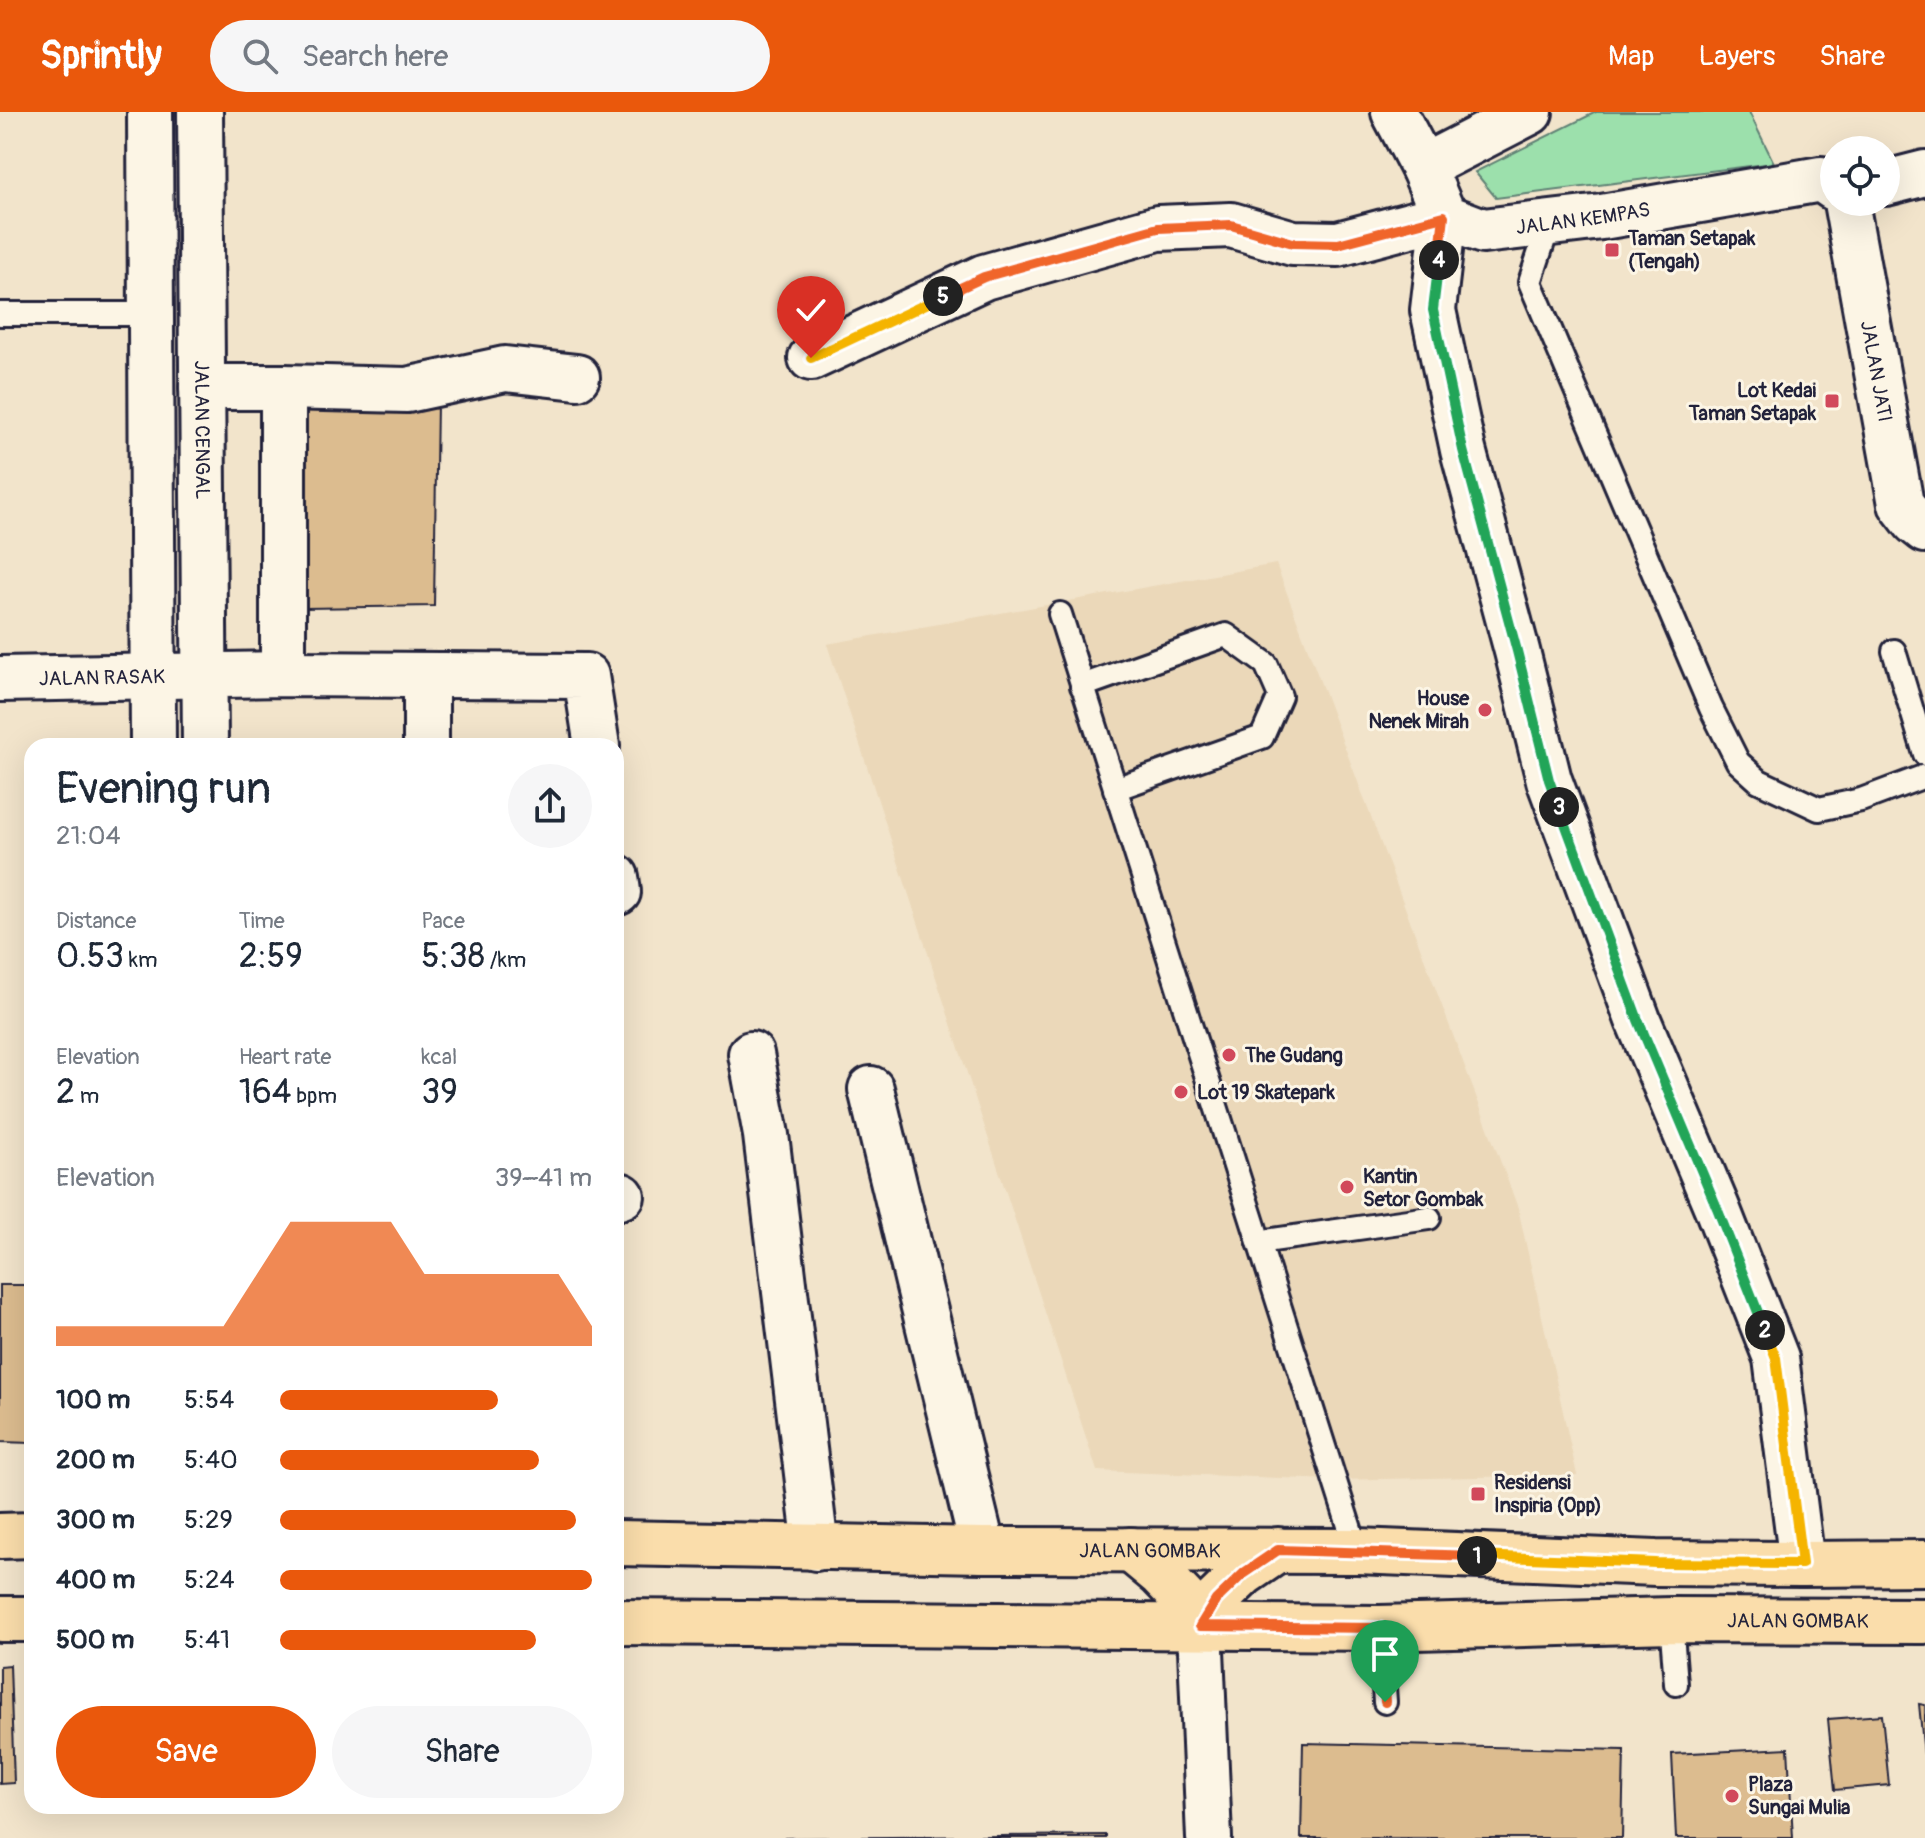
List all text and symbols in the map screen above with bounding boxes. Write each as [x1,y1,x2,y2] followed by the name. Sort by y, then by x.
[210,20,770,92] search box
[40,32,162,80] text: Sprintly
[238,34,282,78] icon: search
[302,38,448,75] text: Search here
[1608,39,1654,74] text: Map
[1698,39,1775,74] text: Layers
[1819,39,1885,74] text: Share
[1820,136,1900,216] map controls
[1820,136,1900,216] button: locate
[1515,197,1652,240] street label: JALAN KEMPAS
[1627,226,1756,274] place label: Taman Setapak (Tengah)
[1419,240,1459,280] pin: 4
[1603,241,1621,259] marker: Taman Setapak (Tengah)
[1433,246,1445,274] text: 4
[777,276,845,358] pin
[923,276,963,316] pin: 5
[937,282,949,310] text: 5
[789,288,833,332] icon: check
[1855,319,1898,424] street label: JALAN JATI
[189,360,215,500] street label: JALAN CENGAL
[1688,378,1817,426] place label: Lot Kedai Taman Setapak
[1823,392,1841,410] marker: Lot Kedai Taman Setapak
[39,664,165,691] street label: JALAN RASAK
[1368,686,1470,734] place label: House Nenek Mirah
[1476,701,1494,719] marker: House Nenek Mirah
[56,762,271,817] text: Evening run
[508,764,592,848] button: share
[1539,787,1579,827] pin: 3
[1553,793,1565,821] text: 3
[56,820,120,852] text: 21:04
[56,907,136,935] text: Distance
[239,907,285,935] text: Time
[421,907,465,935] text: Pace
[56,935,124,978] text: 0.53
[239,935,303,978] text: 2:59
[421,935,485,978] text: 5:38
[124,946,158,974] text: km
[485,946,526,974] text: /km
[56,1043,140,1071] text: Elevation
[239,1043,331,1071] text: Heart rate
[421,1043,457,1071] text: kcal
[1244,1043,1343,1068] place label: The Gudang
[1220,1046,1238,1064] marker: The Gudang
[56,1071,75,1114] text: 2
[239,1071,291,1114] text: 164
[421,1071,458,1114] text: 39
[1197,1080,1335,1105] place label: Lot 19 Skatepark
[75,1082,99,1110] text: m
[291,1082,337,1110] text: bpm
[1172,1083,1190,1101] marker: Lot 19 Skatepark
[56,1162,155,1194] text: Elevation
[495,1162,592,1194] text: 39–41 m
[1363,1164,1484,1212] place label: Kantin Setor Gombak
[1338,1178,1356,1196] marker: Kantin Setor Gombak
[1745,1310,1785,1350] pin: 2
[1759,1316,1771,1344] text: 2
[56,1384,130,1416] text: 100 m
[184,1384,234,1416] text: 5:54
[56,1444,135,1476] text: 200 m
[184,1444,238,1476] text: 5:40
[1494,1470,1602,1518] place label: Residensi Inspiria (Opp)
[1469,1485,1487,1503] marker: Residensi Inspiria (Opp)
[56,1504,135,1536] text: 300 m
[184,1504,233,1536] text: 5:29
[1457,1536,1497,1576] pin: 1
[1079,1538,1221,1564] street label: JALAN GOMBAK
[1473,1542,1481,1570] text: 1
[56,1564,135,1596] text: 400 m
[184,1564,235,1596] text: 5:24
[1727,1608,1869,1634] street label: JALAN GOMBAK
[1351,1620,1419,1702] pin
[56,1624,134,1656] text: 500 m
[184,1624,230,1656] text: 5:41
[1363,1632,1407,1676] icon: arrive
[56,1706,316,1798] button: Save
[332,1706,592,1798] button: Share
[1748,1772,1850,1820] place label: Plaza Sungai Mulia
[1723,1787,1741,1805] marker: Plaza Sungai Mulia

